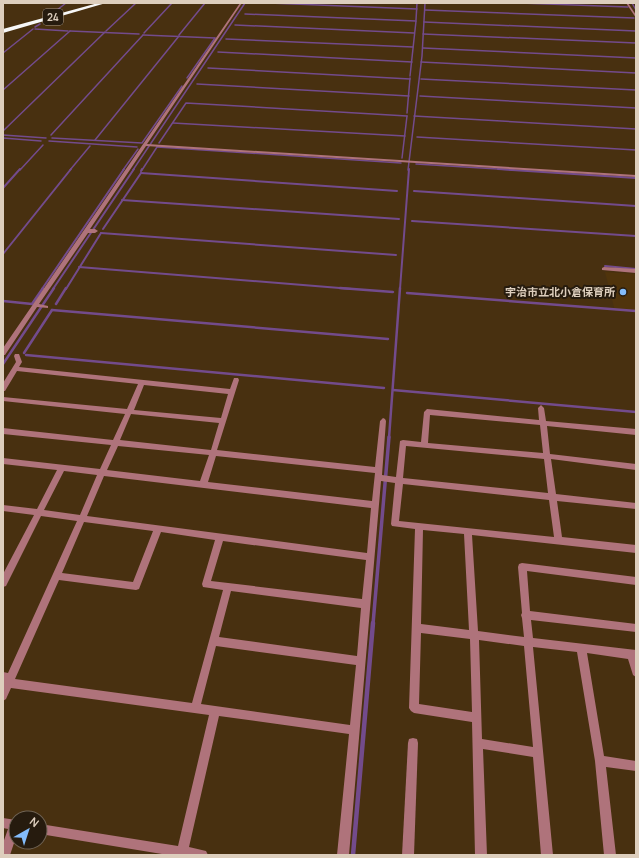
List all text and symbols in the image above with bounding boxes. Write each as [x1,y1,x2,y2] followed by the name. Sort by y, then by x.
[43,9,63,25] road number: 24
[505,284,615,299] place label: 宇治市立北小倉保育所
[618,287,628,297] marker: 宇治市立北小倉保育所
[8,810,48,850] north arrow
[27,814,42,830] text: N

